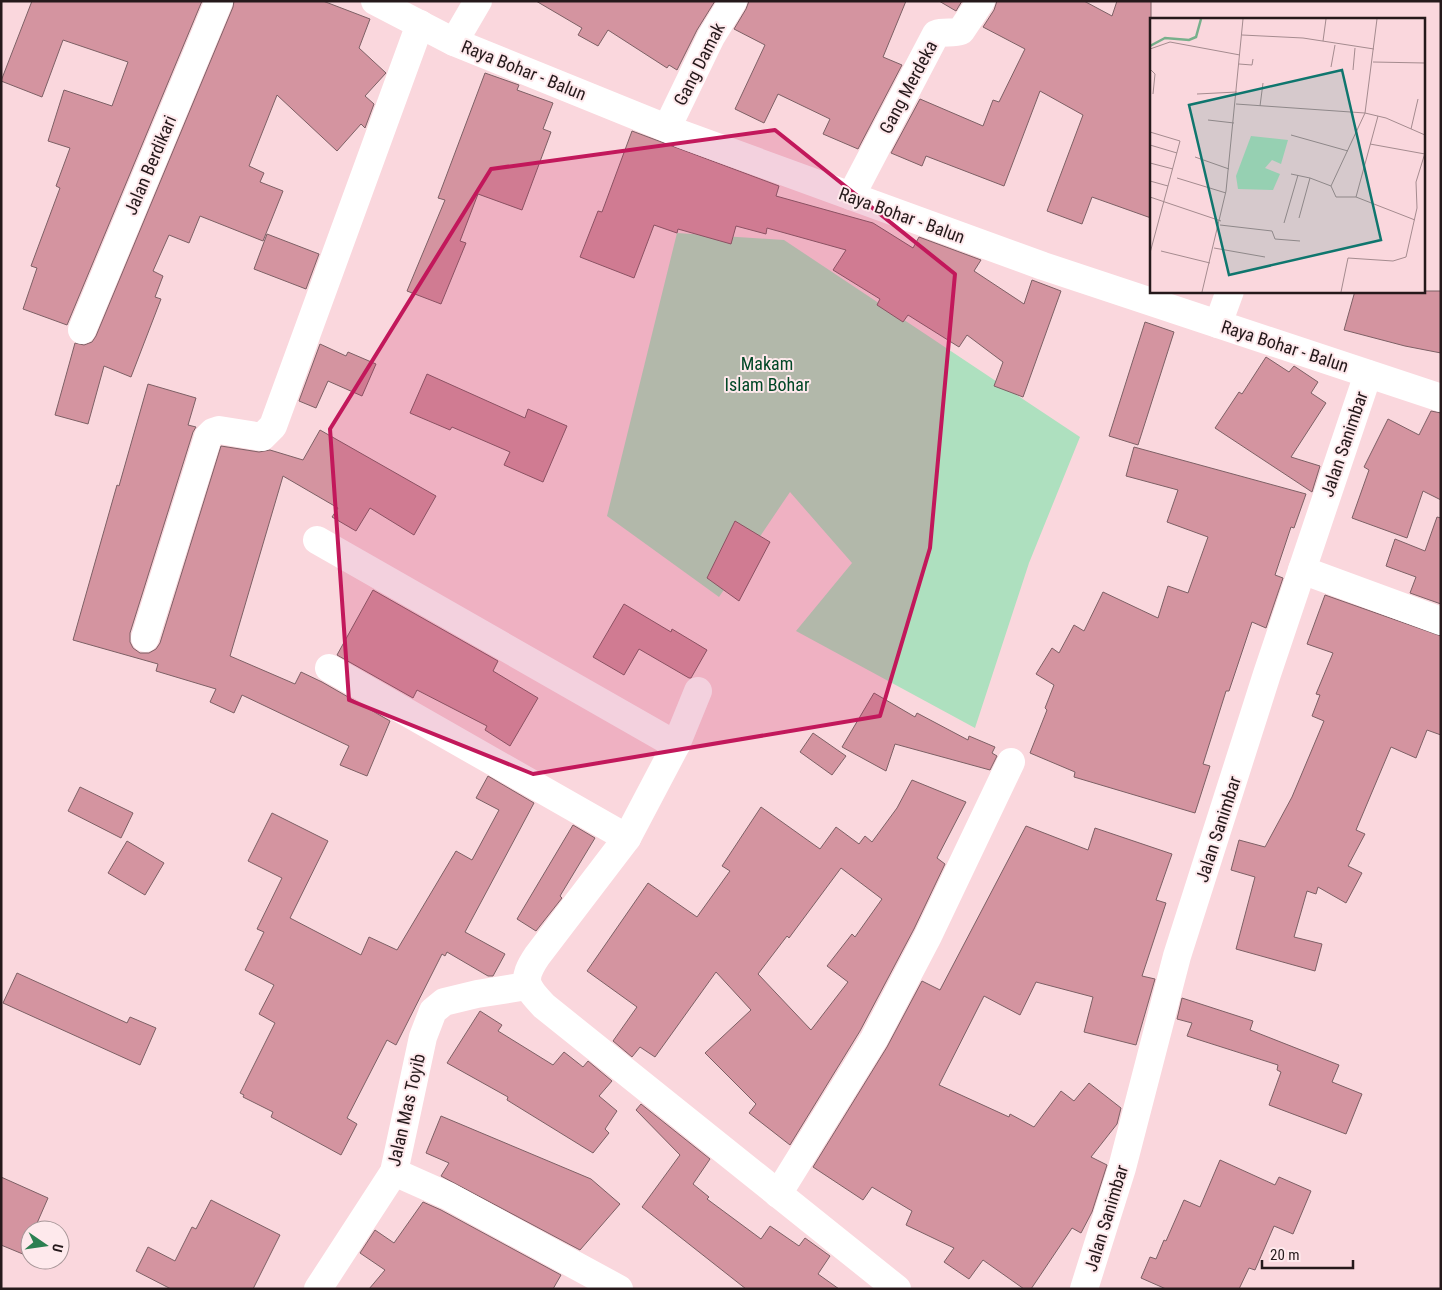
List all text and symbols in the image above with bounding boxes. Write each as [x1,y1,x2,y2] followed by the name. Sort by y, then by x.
[1150,18,1424,292] inset map
[669,19,729,109] street label: Gang Damak
[459,35,589,105] street label: Raya Bohar - Balun
[875,37,941,137] street label: Gang Merdeka
[120,112,180,218] street label: Jalan Berdikari
[836,182,968,248] street label: Raya Bohar - Balun
[1219,316,1351,376] street label: Raya Bohar - Balun
[725,353,810,395] park label: Makam Islam Bohar
[1316,388,1372,500] street label: Jalan Sanimbar
[1191,773,1245,885] street label: Jalan Sanimbar
[383,1051,429,1168] street label: Jalan Mas Toyib
[1080,1162,1132,1274] street label: Jalan Sanimbar
[20,1220,70,1270] north arrow
[1262,1238,1353,1270] scale bar
[49,1242,66,1254] text: U
[1270,1246,1300,1264] text: 20 m

